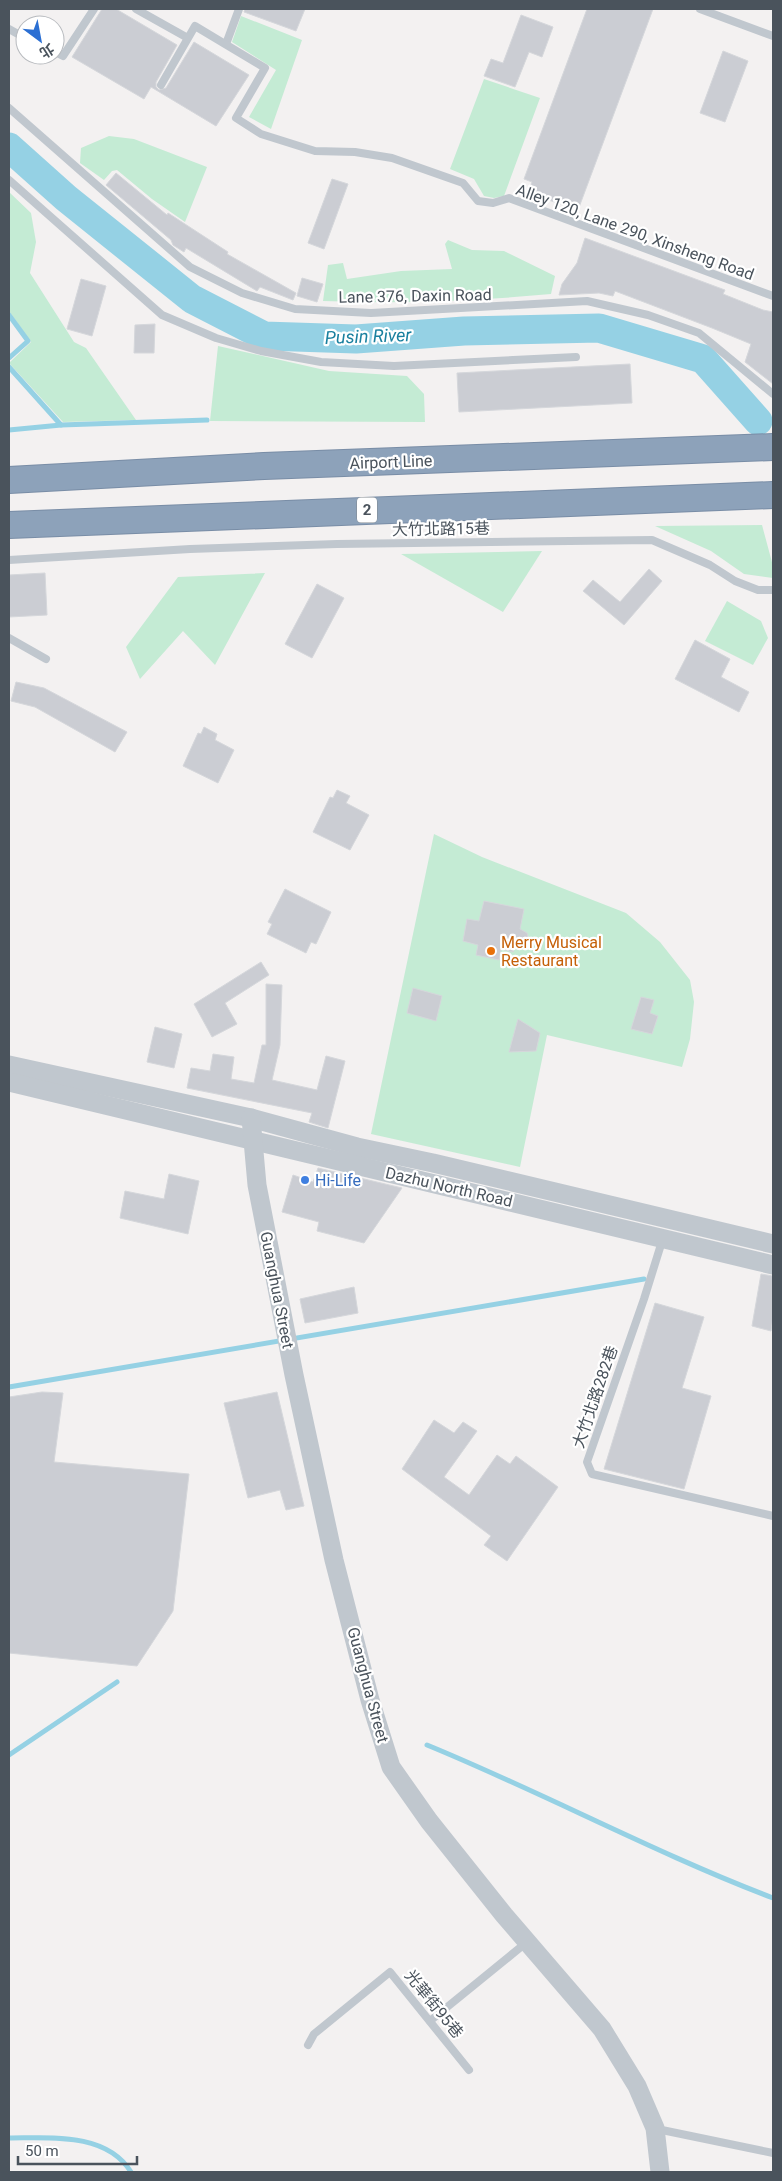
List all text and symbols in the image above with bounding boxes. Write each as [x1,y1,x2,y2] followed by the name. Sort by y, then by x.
[15,15,65,65] north arrow
[37,41,57,62] text: 北
[513,180,757,284] street label: Alley 120, Lane 290, Xinsheng Road
[338,285,492,307] street label: Lane 376, Daxin Road
[324,324,413,348] water label: Pusin River
[349,451,433,473] street label: Airport Line
[357,498,377,522] road number: 2
[392,519,490,539] street label: 大竹北路15巷
[501,933,602,970] place label: Merry Musical Restaurant
[485,945,497,957] marker: Merry Musical Restaurant
[384,1163,514,1211] street label: Dazhu North Road
[315,1171,361,1190] place label: Hi-Life
[299,1174,311,1186] marker: Hi-Life
[256,1230,298,1350] street label: Guanghua Street
[569,1343,621,1451] street label: 大竹北路282巷
[343,1625,393,1745] street label: Guanghua Street
[401,1966,467,2042] street label: 光華街95巷
[18,2134,136,2166] scale bar
[25,2142,59,2160] text: 50 m

